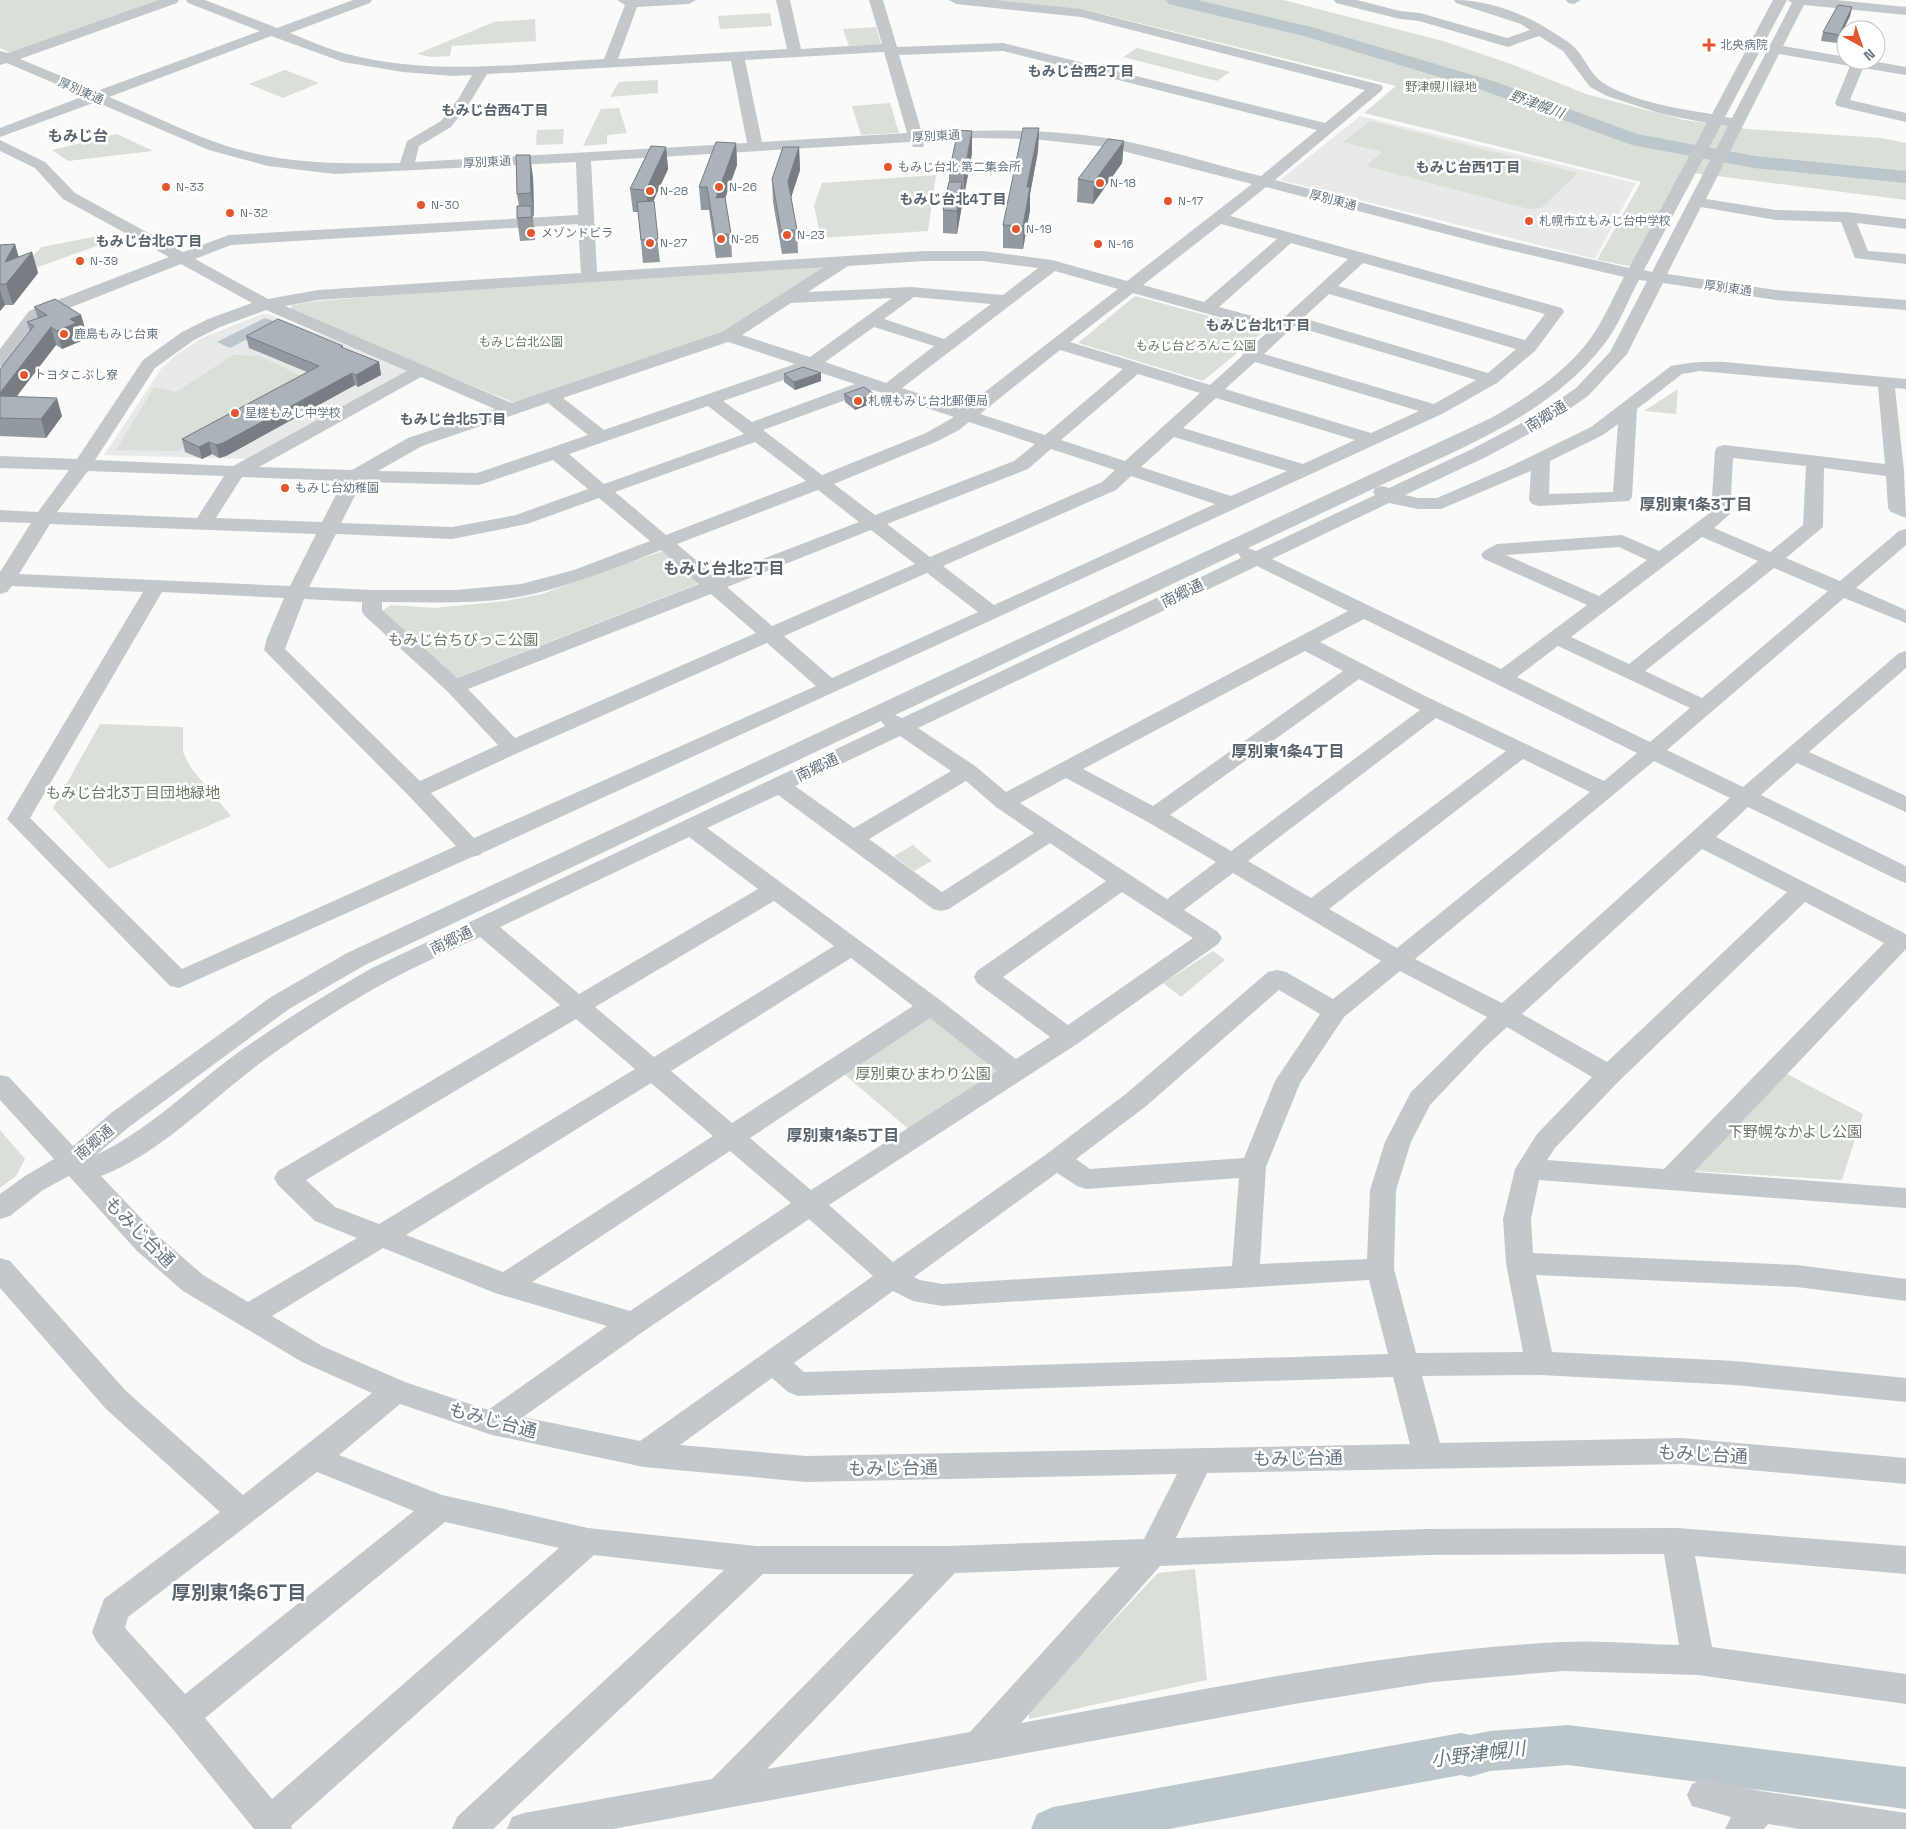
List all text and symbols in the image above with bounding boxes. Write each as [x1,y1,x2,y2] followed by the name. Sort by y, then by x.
[1836,20,1886,70] north arrow
[1720,37,1768,53] place label: 北央病院
[1702,38,1716,52] marker: 北央病院
[1860,45,1879,65] text: N
[1028,62,1134,80] district label: もみじ台西2丁目
[56,74,106,108] street label: 厚別東通
[1405,79,1477,95] park label: 野津幌川緑地
[1508,86,1568,123] water label: 野津幌川
[442,101,548,119] district label: もみじ台西4丁目
[48,126,108,145] district label: もみじ台
[912,127,960,145] street label: 厚別東通
[463,153,511,171] street label: 厚別東通
[1416,158,1520,176] district label: もみじ台西1丁目
[898,159,1021,175] place label: もみじ台北 第二集会所
[882,161,894,173] marker: もみじ台北 第二集会所
[1110,175,1136,191] place label: N-18
[1094,177,1106,189] marker: N-18
[176,179,204,195] place label: N-33
[729,179,757,195] place label: N-26
[160,181,172,193] marker: N-33
[713,181,725,193] marker: N-26
[660,183,688,199] place label: N-28
[644,185,656,197] marker: N-28
[1308,186,1358,214] street label: 厚別東通
[900,190,1006,208] district label: もみじ台北4丁目
[1178,193,1203,209] place label: N-17
[1162,195,1174,207] marker: N-17
[431,197,459,213] place label: N-30
[415,199,427,211] marker: N-30
[240,205,268,221] place label: N-32
[224,207,236,219] marker: N-32
[1539,213,1671,229] place label: 札幌市立もみじ台中学校
[1523,215,1535,227] marker: 札幌市立もみじ台中学校
[1026,221,1052,237] place label: N-19
[1010,223,1022,235] marker: N-19
[541,225,613,241] place label: メゾンドビラ
[525,227,537,239] marker: メゾンドビラ
[797,227,825,243] place label: N-23
[781,229,793,241] marker: N-23
[731,231,759,247] place label: N-25
[96,232,202,250] district label: もみじ台北6丁目
[715,233,727,245] marker: N-25
[660,235,688,251] place label: N-27
[1108,236,1134,252] place label: N-16
[644,237,656,249] marker: N-27
[1092,238,1104,250] marker: N-16
[90,253,118,269] place label: N-39
[74,255,86,267] marker: N-39
[1703,277,1753,299] street label: 厚別東通
[1206,316,1310,334] district label: もみじ台北1丁目
[74,326,158,342] place label: 鹿島もみじ台東
[58,328,70,340] marker: 鹿島もみじ台東
[479,334,563,350] park label: もみじ台北公園
[1136,338,1256,354] park label: もみじ台どろんこ公園
[34,367,118,383] place label: トヨタこぶし寮
[18,369,30,381] marker: トヨタこぶし寮
[868,393,988,409] place label: 札幌もみじ台北郵便局
[852,395,864,407] marker: 札幌もみじ台北郵便局
[1522,396,1570,436] street label: 南郷通
[245,405,341,421] place label: 星槎もみじ中学校
[229,407,241,419] marker: 星槎もみじ中学校
[400,410,506,428] district label: もみじ台北5丁目
[295,480,379,496] place label: もみじ台幼稚園
[279,482,291,494] marker: もみじ台幼稚園
[1640,494,1752,515] district label: 厚別東1条3丁目
[663,558,785,579] district label: もみじ台北2丁目
[1158,575,1206,611] street label: 南郷通
[388,630,538,649] park label: もみじ台ちびっこ公園
[1231,741,1345,762] district label: 厚別東1条4丁目
[793,749,841,785] street label: 南郷通
[46,783,220,802] park label: もみじ台北3丁目団地緑地
[427,922,475,958] street label: 南郷通
[855,1064,991,1083] park label: 厚別東ひまわり公園
[71,1120,117,1164] street label: 南郷通
[1728,1122,1862,1141] park label: 下野幌なかよし公園
[787,1125,899,1146] district label: 厚別東1条5丁目
[100,1192,180,1272] street label: もみじ台通
[447,1397,539,1443] street label: もみじ台通
[1657,1440,1749,1468] street label: もみじ台通
[1253,1446,1343,1470] street label: もみじ台通
[848,1456,938,1480] street label: もみじ台通
[172,1580,306,1605] district label: 厚別東1条6丁目
[1429,1736,1529,1772] water label: 小野津幌川

